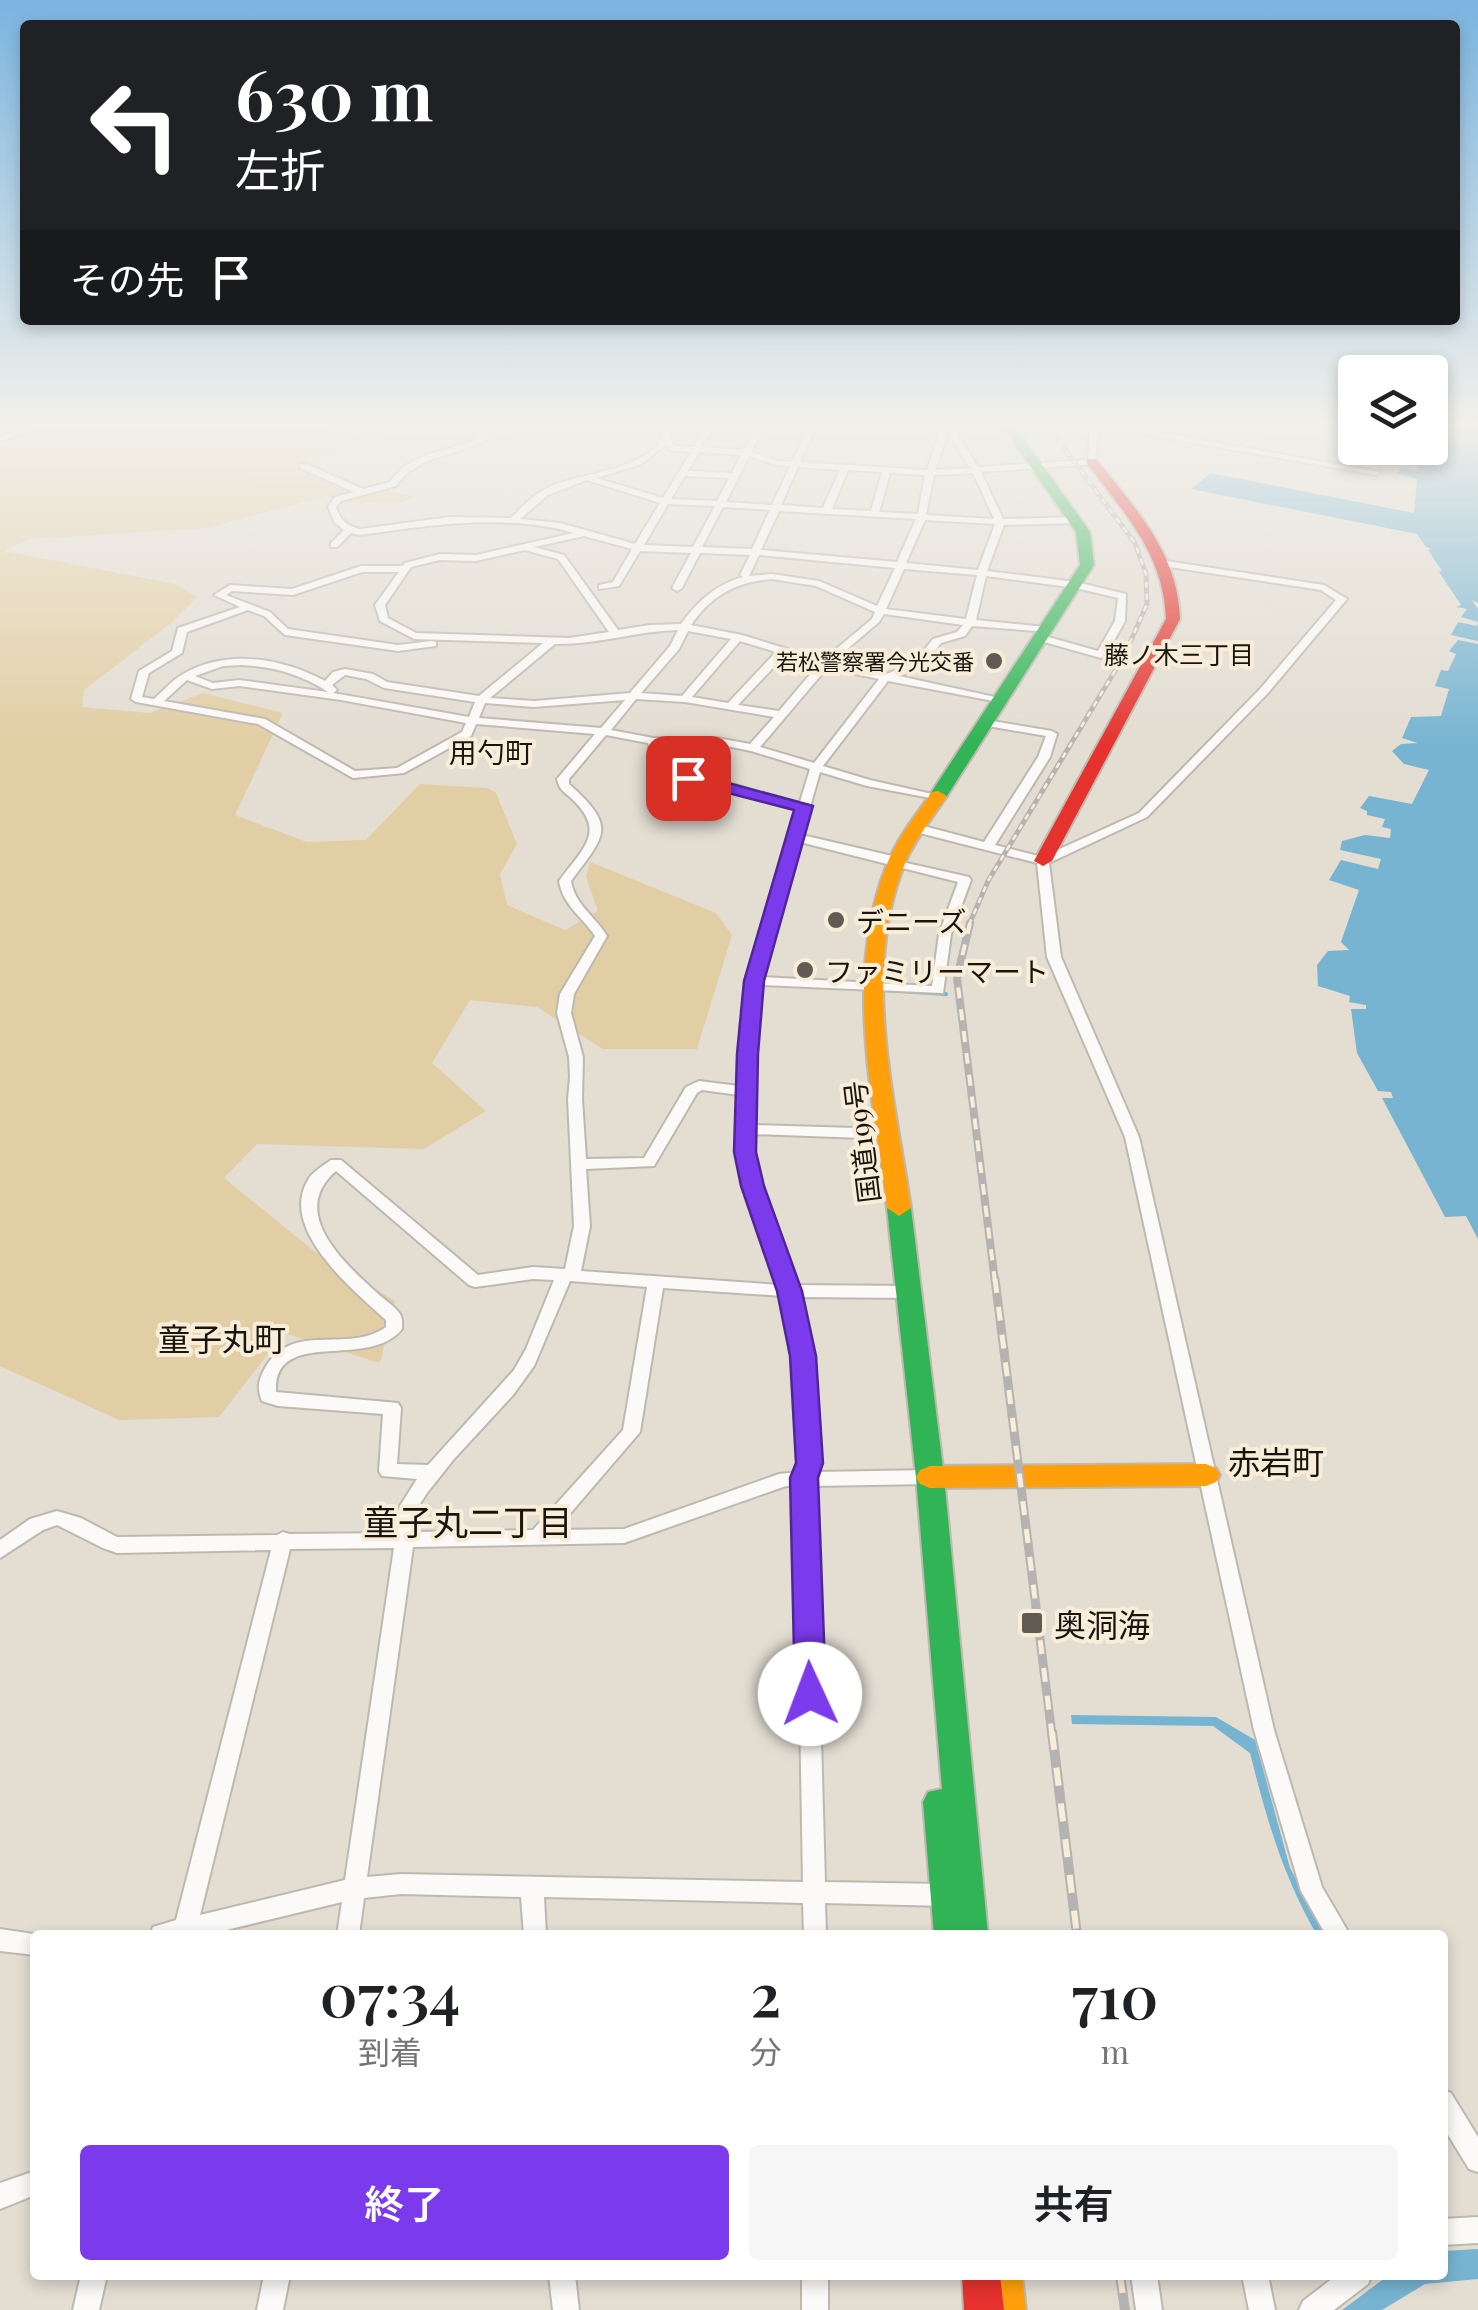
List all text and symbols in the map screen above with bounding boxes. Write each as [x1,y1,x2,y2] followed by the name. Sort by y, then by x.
[235,45,433,139] text: 630 m
[70,60,200,190] icon: left
[235,138,325,198] text: 左折
[204,250,259,305] icon: arrive
[70,253,184,304] text: その先
[1338,355,1448,465] map controls
[1338,355,1448,465] button: layers
[1104,637,1254,670] district label: 藤ノ木三丁目
[776,646,974,676] place label: 若松警察署今光交番
[983,650,1005,672] marker: 若松警察署今光交番
[449,733,533,770] district label: 用勺町
[646,736,731,821] pin
[661,751,716,806] icon: arrive
[856,902,967,939] place label: デニーズ
[825,909,847,931] marker: デニーズ
[825,952,1049,989] place label: ファミリーマート
[794,959,816,981] marker: ファミリーマート
[835,1079,887,1205] street label: 国道199号
[158,1316,286,1359] district label: 童子丸町
[1228,1439,1324,1482] district label: 赤岩町
[363,1497,573,1544] district label: 童子丸二丁目
[1054,1602,1150,1645] place label: 奥洞海
[1019,1610,1045,1636] marker: 奥洞海
[758,1642,862,1746] position arrow
[320,1952,460,2032] text: 07:34
[751,1952,781,2032] text: 2
[1071,1954,1158,2034] text: 710
[358,2029,422,2072] text: 到着
[750,2029,782,2072] text: 分
[1101,2029,1129,2072] text: m
[80,2145,729,2260] button: 終了
[749,2145,1398,2260] button: 共有

